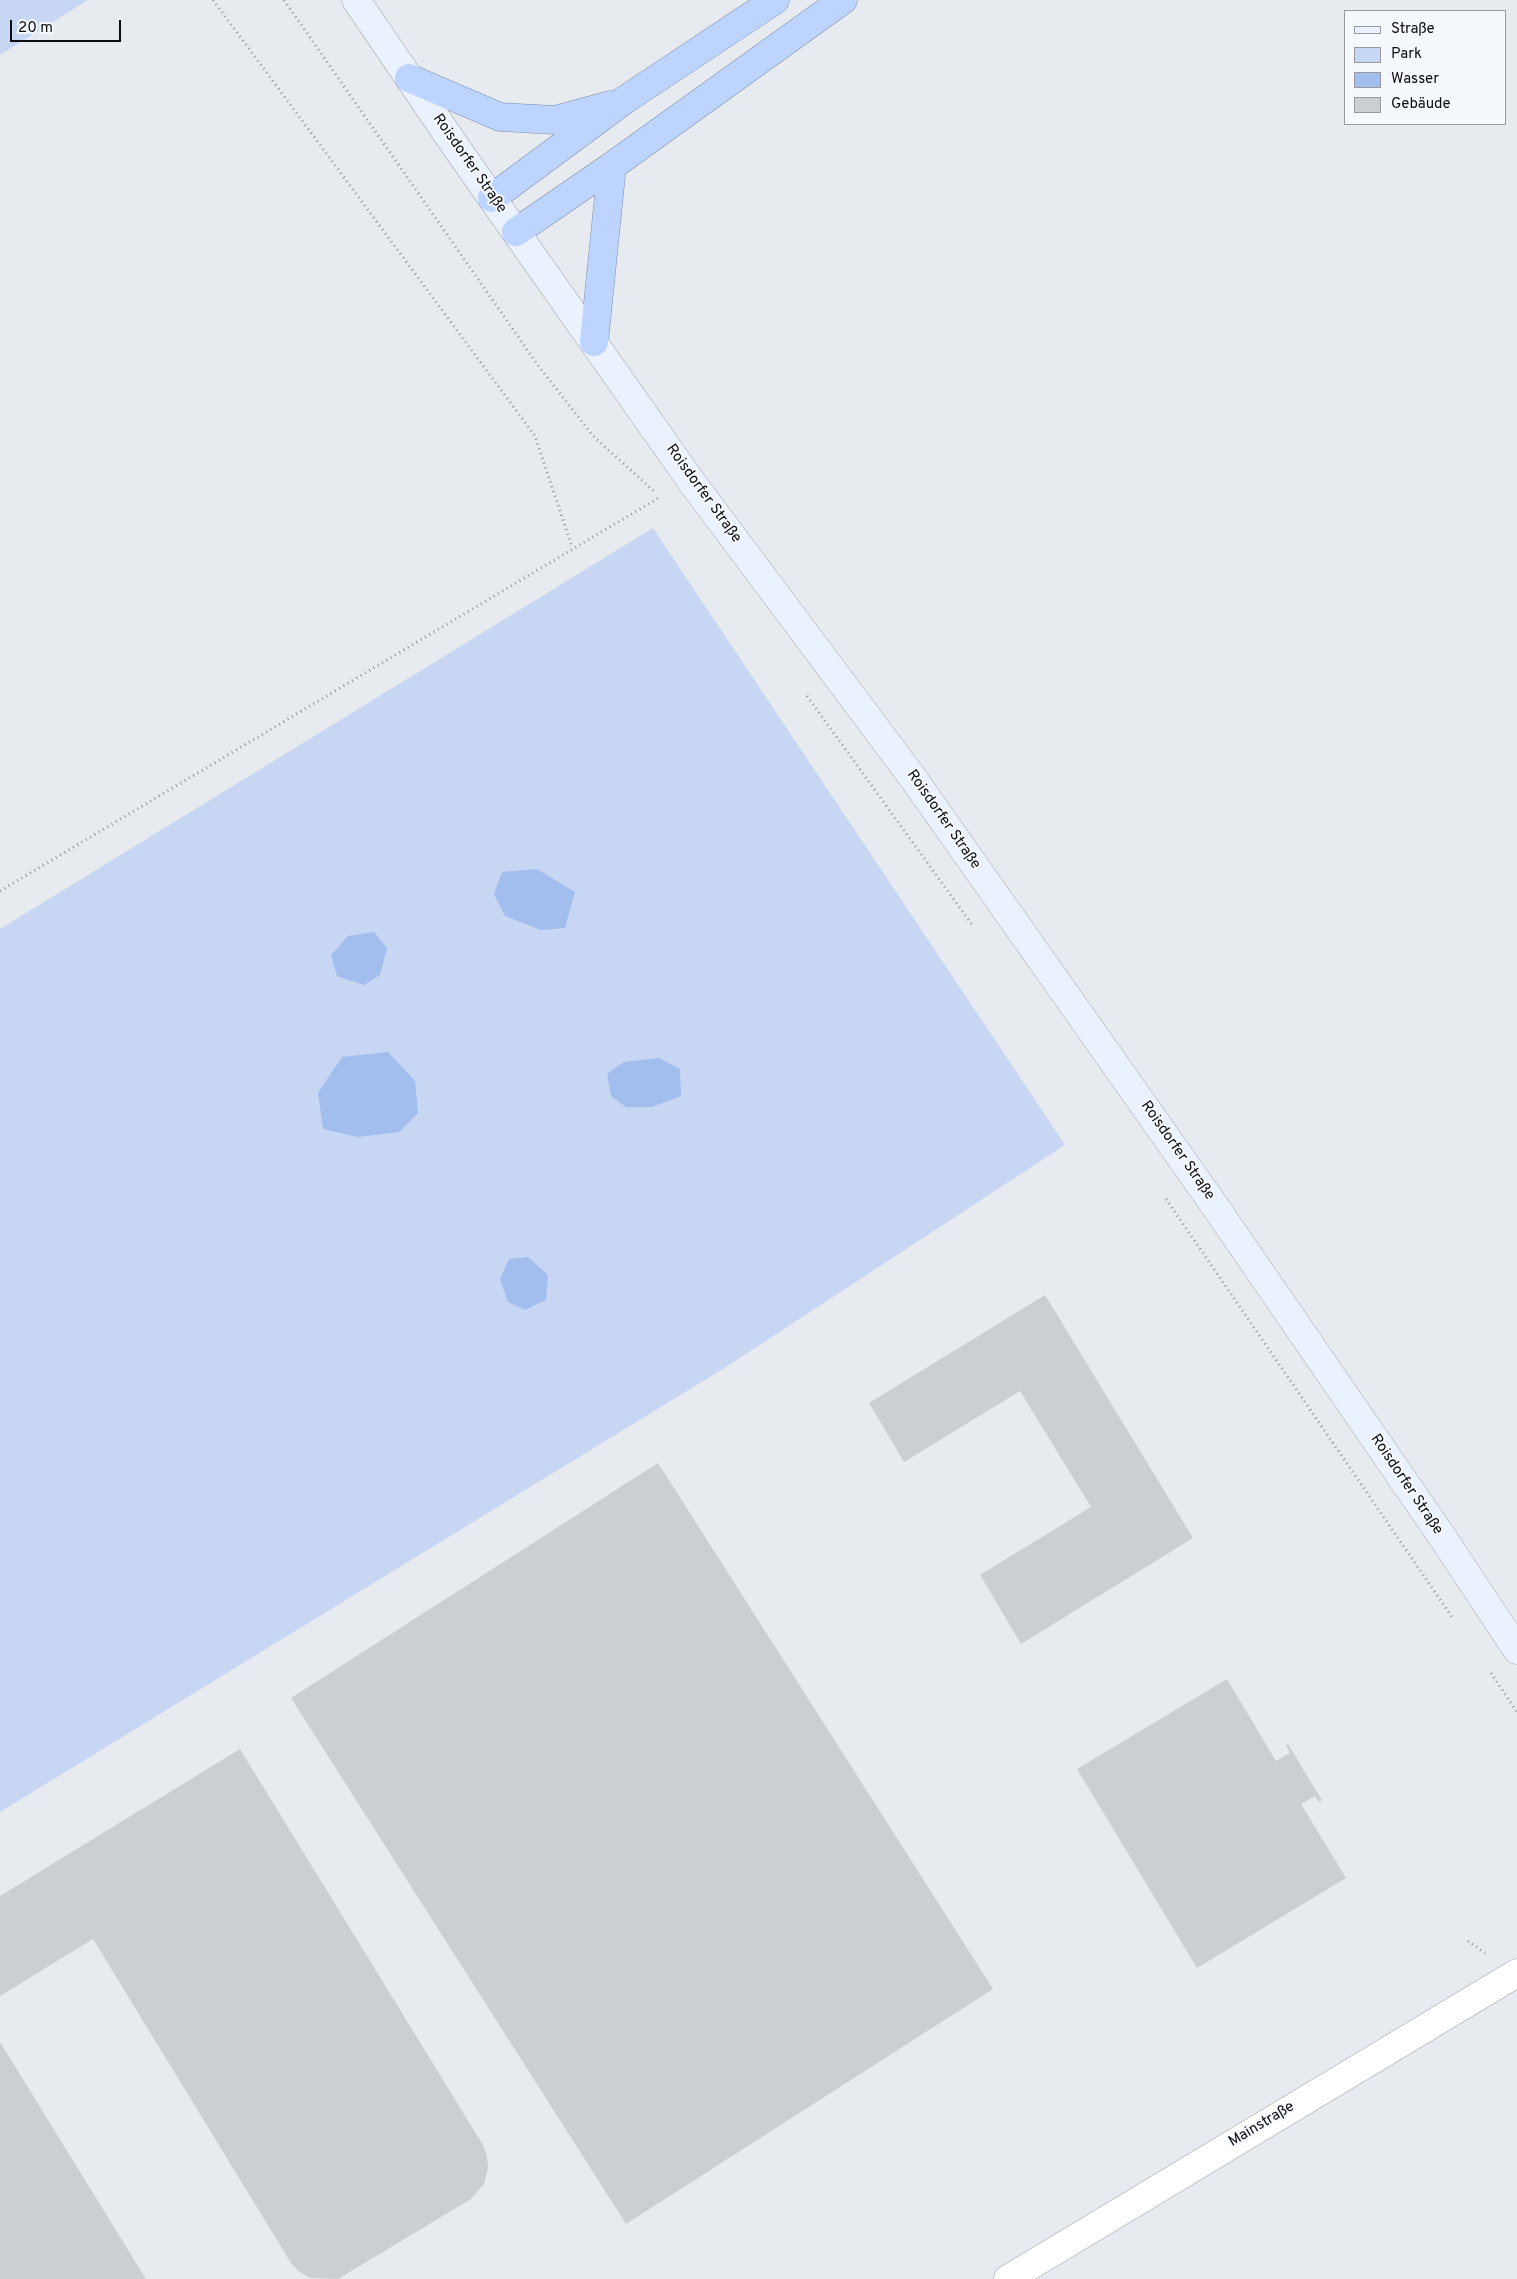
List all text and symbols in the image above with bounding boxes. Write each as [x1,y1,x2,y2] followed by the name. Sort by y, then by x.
[12,10,124,42] scale bar
[1344,10,1507,125] legend
[18,19,53,38] text: 20 m
[1391,20,1435,39] text: Straße
[1391,45,1422,64] text: Park
[1391,70,1439,89] text: Wasser
[1391,95,1451,114] text: Gebäude
[428,111,510,217] street label: Roisdorfer Straße
[661,441,745,547] street label: Roisdorfer Straße
[902,767,984,873] street label: Roisdorfer Straße
[1136,1098,1218,1204] street label: Roisdorfer Straße
[1366,1431,1446,1539] street label: Roisdorfer Straße
[1226,2098,1298,2152] street label: Mainstraße

